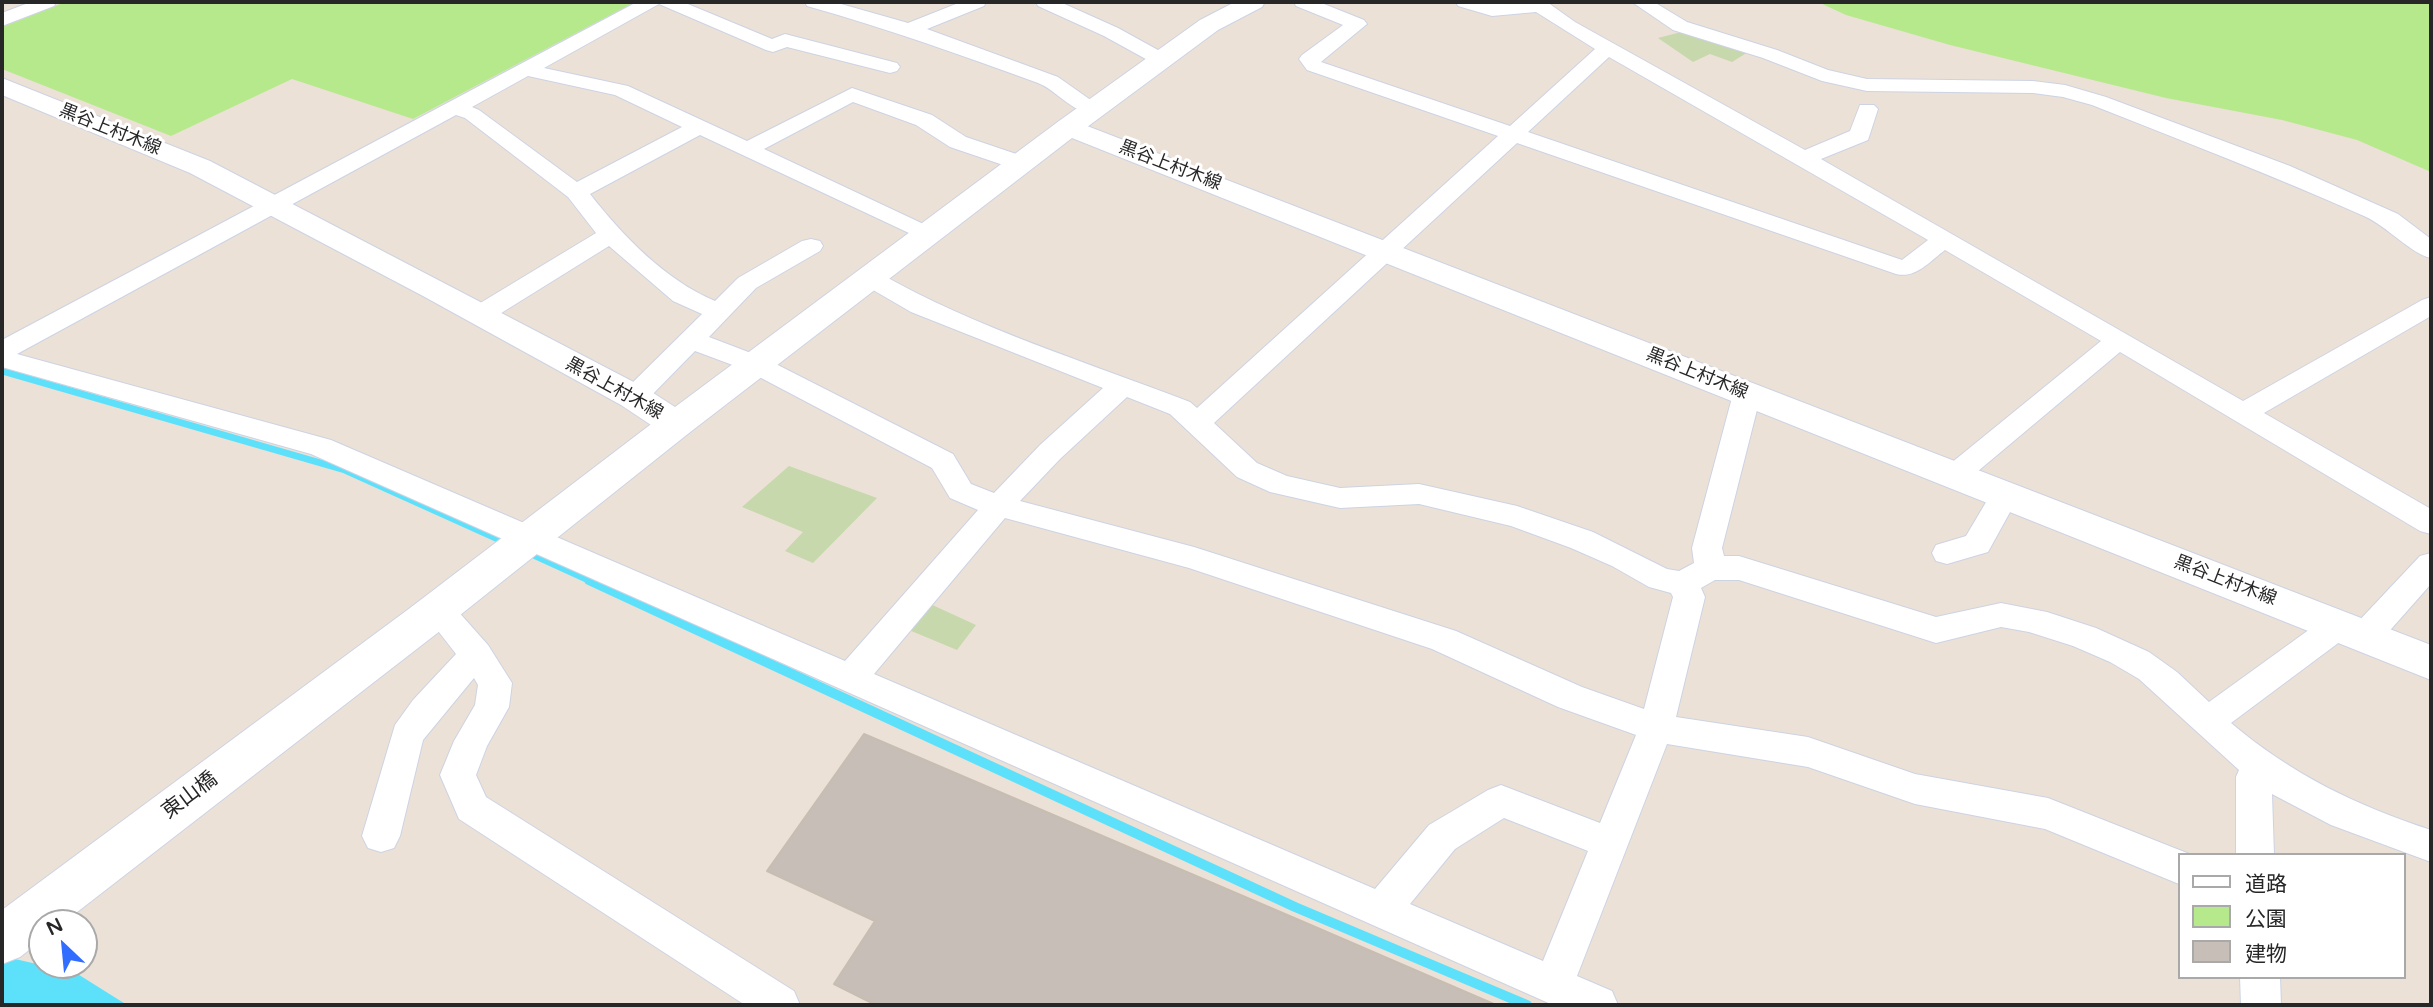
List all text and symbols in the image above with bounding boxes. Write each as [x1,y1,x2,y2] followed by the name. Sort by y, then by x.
[56,100,164,160] street label: 黒谷上村木線
[1116,137,1224,195] street label: 黒谷上村木線
[1643,344,1751,404] street label: 黒谷上村木線
[562,353,666,425] street label: 黒谷上村木線
[2171,552,2279,610] street label: 黒谷上村木線
[157,767,223,825] street label: 東山橋
[2178,853,2405,979] legend
[2245,872,2287,897] text: 道路
[2245,907,2287,932] text: 公園
[28,909,98,979] north arrow
[43,914,66,940] text: N
[2245,942,2287,967] text: 建物

